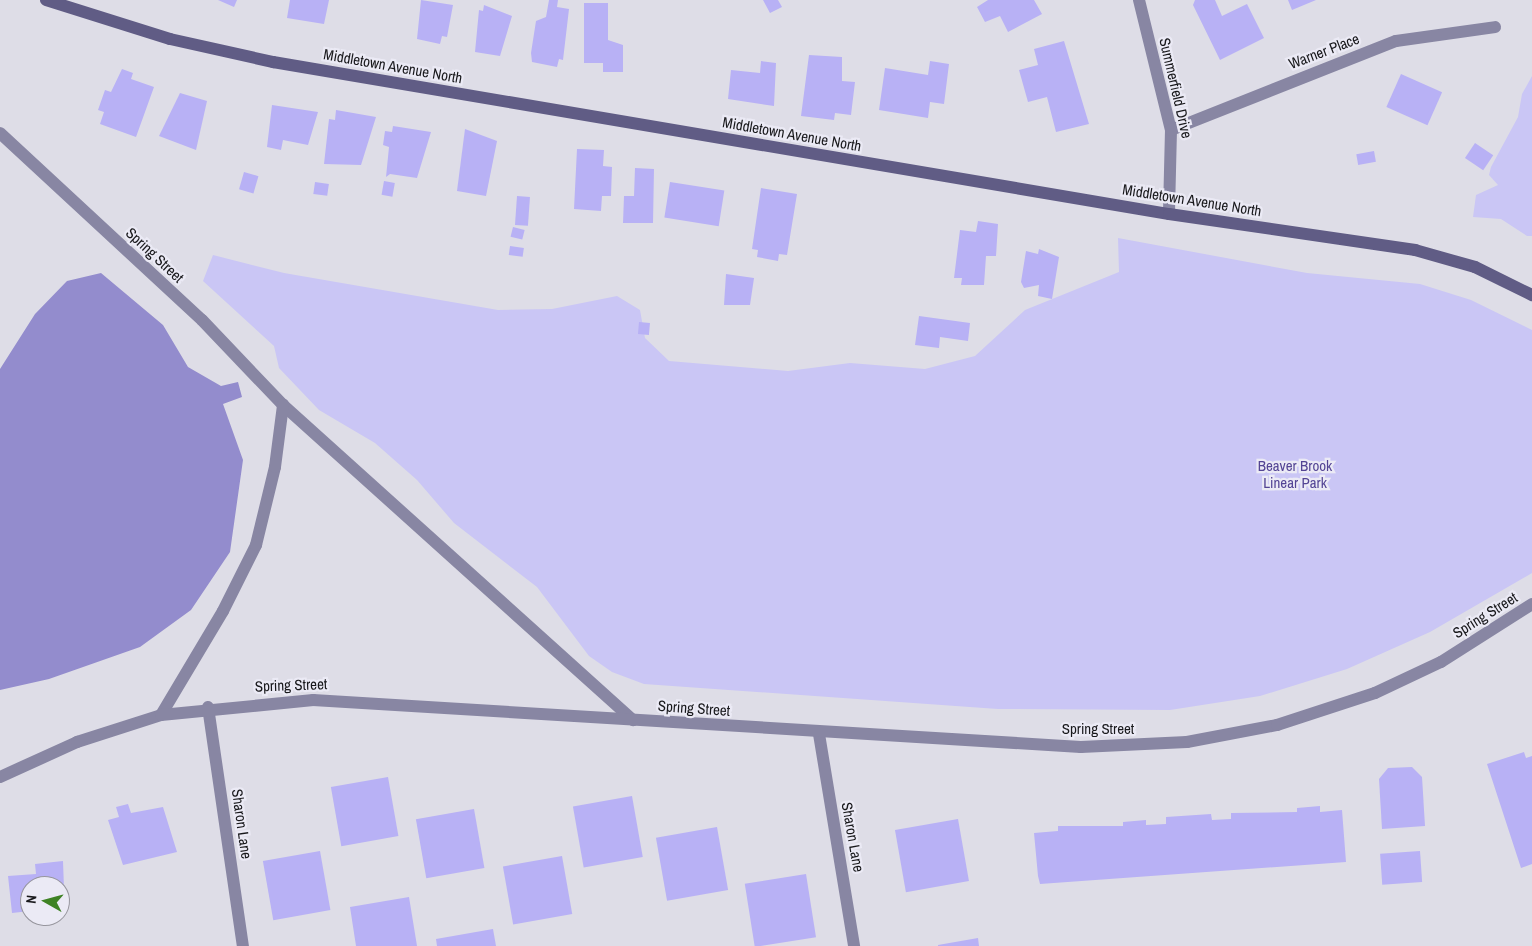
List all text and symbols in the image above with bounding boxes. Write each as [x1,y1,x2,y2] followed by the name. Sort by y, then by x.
[1286,29,1362,73] street label: Warner Place
[1156,36,1196,140] street label: Summerfield Drive
[322,45,464,87] street label: Middletown Avenue North
[721,113,863,155] street label: Middletown Avenue North
[1121,180,1263,220] street label: Middletown Avenue North
[122,224,188,286] street label: Spring Street
[1258,456,1332,491] park label: Beaver Brook Linear Park
[1449,588,1521,642] street label: Spring Street
[254,675,328,695] street label: Spring Street
[657,696,731,720] street label: Spring Street
[1062,720,1134,738] street label: Spring Street
[228,788,256,860] street label: Sharon Lane
[838,801,868,873] street label: Sharon Lane
[20,876,70,926] north arrow
[22,894,41,905] text: N

